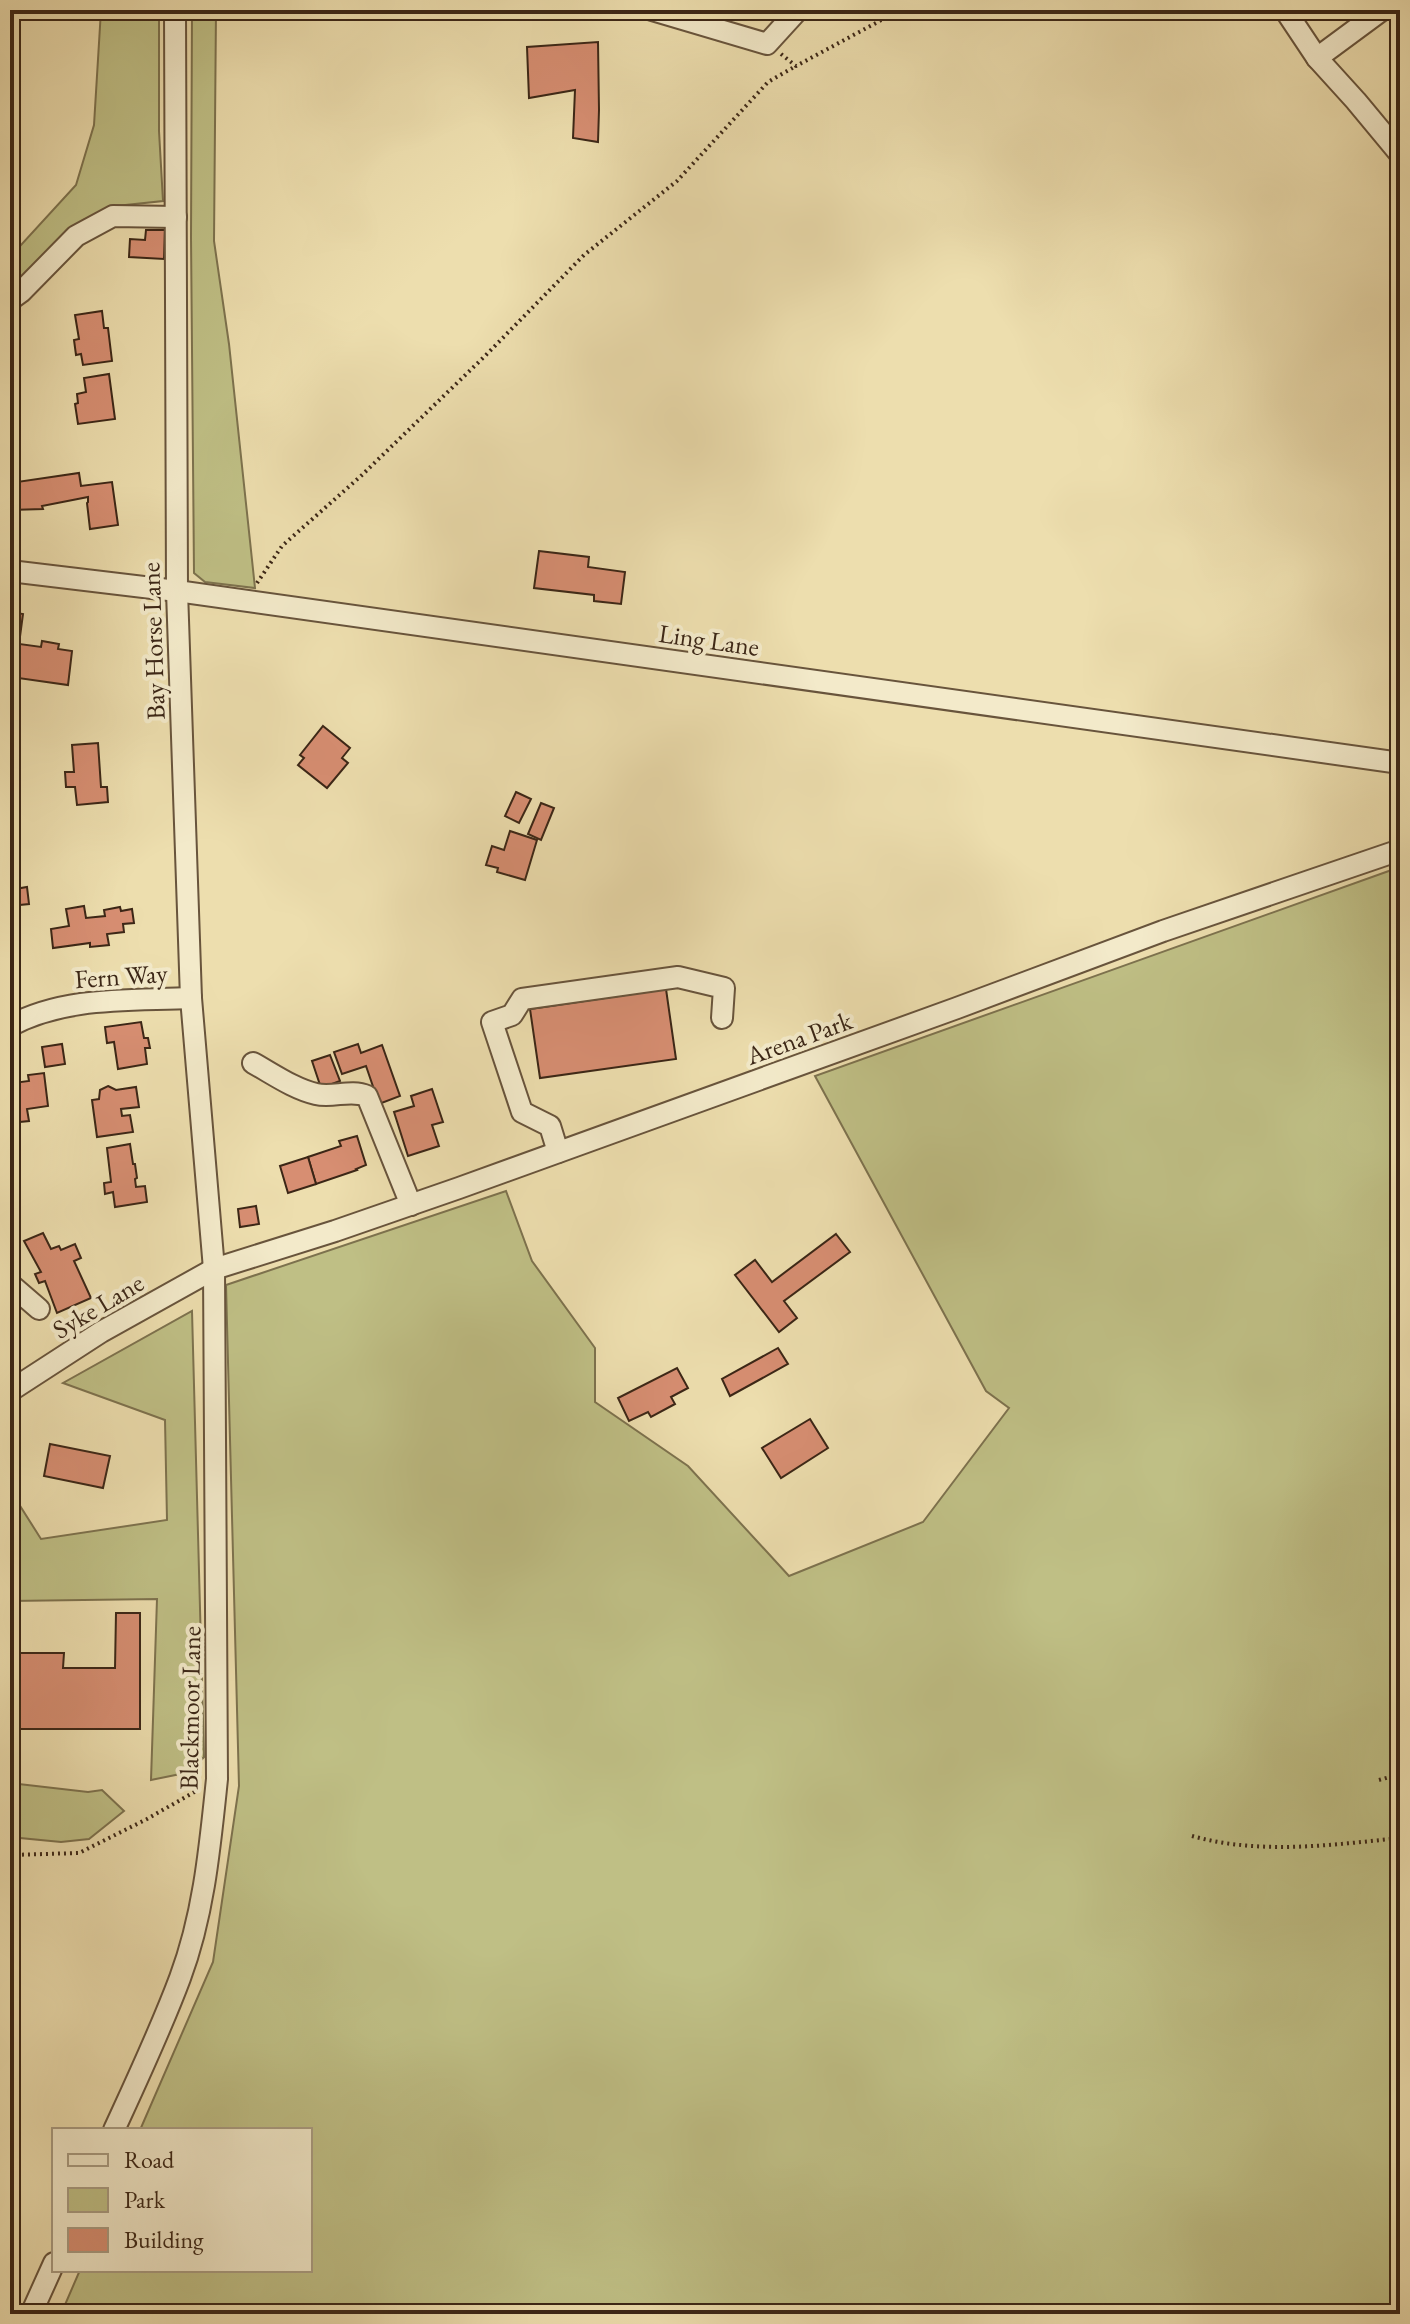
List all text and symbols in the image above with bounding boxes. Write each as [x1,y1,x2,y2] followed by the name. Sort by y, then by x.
[133,562,173,720] street label: Bay Horse Lane
[657,616,761,664] street label: Ling Lane
[73,956,169,996] street label: Fern Way
[740,1003,857,1073] street label: Arena Park
[46,1266,150,1346] street label: Syke Lane
[172,1626,208,1790] street label: Blackmoor Lane
[52,2128,312,2272] legend
[124,2144,175,2175] text: Road
[124,2184,166,2215] text: Park
[124,2224,204,2255] text: Building

